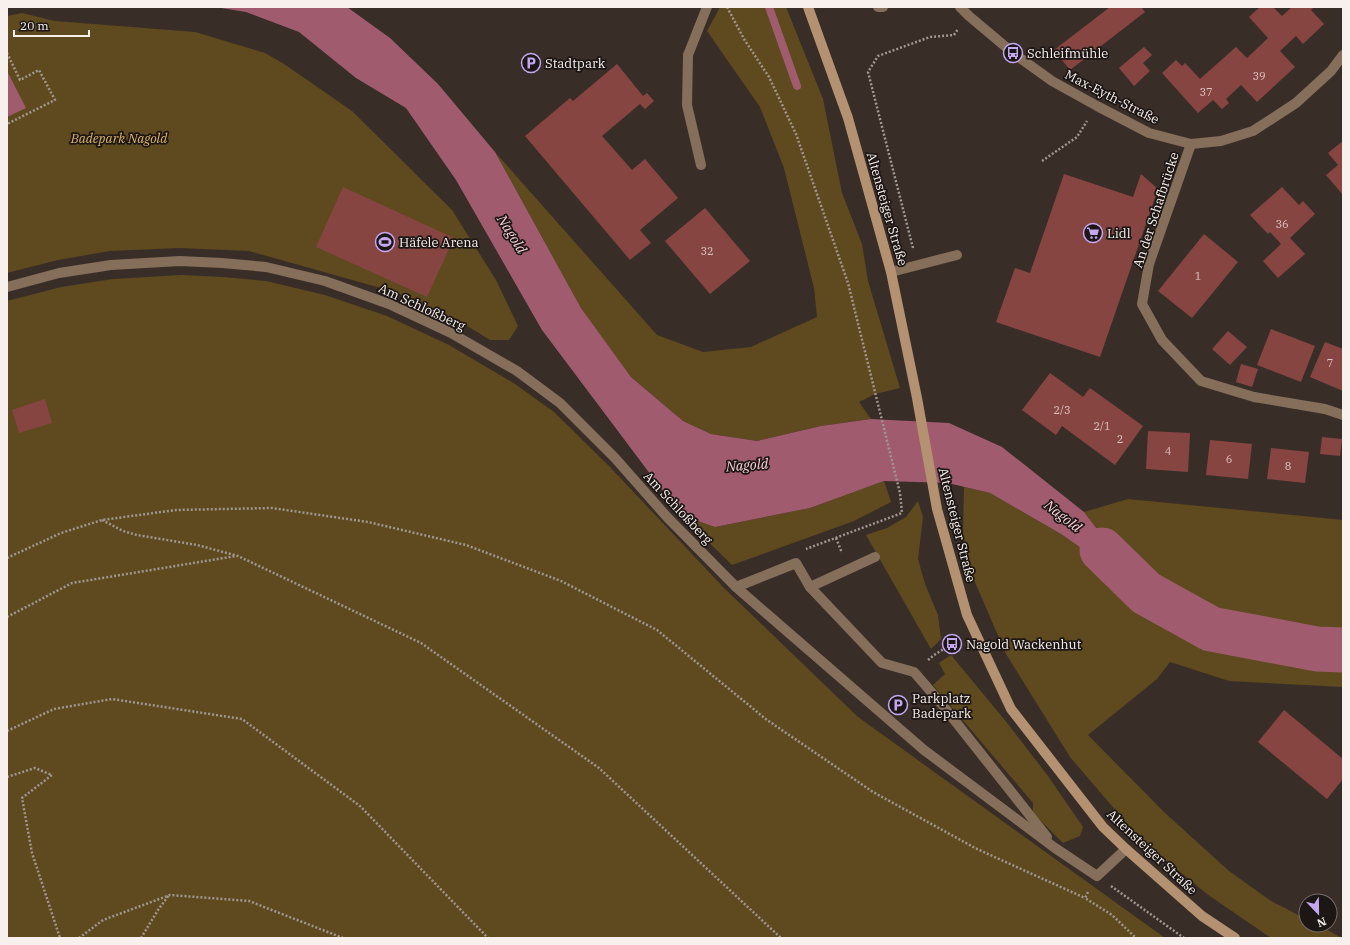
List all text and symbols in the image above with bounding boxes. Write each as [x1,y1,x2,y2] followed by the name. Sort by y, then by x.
[14,12,89,38] scale bar
[20,18,49,33] text: 20 m
[1002,42,1024,64] bus stop icon: Schleifmühle
[1027,45,1108,62] place label: Schleifmühle
[520,52,542,74] parking icon: Stadtpark
[545,55,606,72] place label: Stadtpark
[1062,66,1162,128] street label: Max-Eyth-Straße
[1252,69,1266,83] house number: 39
[1199,85,1213,99] house number: 37
[70,130,168,147] park label: Badepark Nagold
[863,150,911,268] street label: Altensteiger Straße
[1129,150,1183,270] street label: An der Schafbrücke
[493,210,531,257] water label: Nagold
[1275,217,1289,231] house number: 36
[1082,222,1104,244] supermarket icon: Lidl
[1107,225,1131,242] place label: Lidl
[374,231,396,253] sports icon: Häfele Arena
[399,234,479,251] place label: Häfele Arena
[700,244,714,258] house number: 32
[1195,269,1201,283] house number: 1
[376,279,468,335] street label: Am Schloßberg
[1327,356,1333,370] house number: 7
[1053,403,1071,417] house number: 2/3
[1093,419,1111,433] house number: 2/1
[1117,432,1123,446] house number: 2
[1165,444,1172,458] house number: 4
[1226,452,1232,466] house number: 6
[724,455,769,476] water label: Nagold
[1285,459,1291,473] house number: 8
[935,466,979,584] street label: Altensteiger Straße
[640,468,716,548] street label: Am Schloßberg
[1040,495,1086,536] water label: Nagold
[941,633,963,655] bus stop icon: Nagold Wackenhut
[966,636,1082,653] place label: Nagold Wackenhut
[912,690,972,722] place label: Parkplatz Badepark
[887,694,909,716] parking icon: Parkplatz Badepark
[1103,806,1201,898] street label: Altensteiger Straße
[1298,893,1338,933] north arrow
[1315,914,1328,931] text: N

